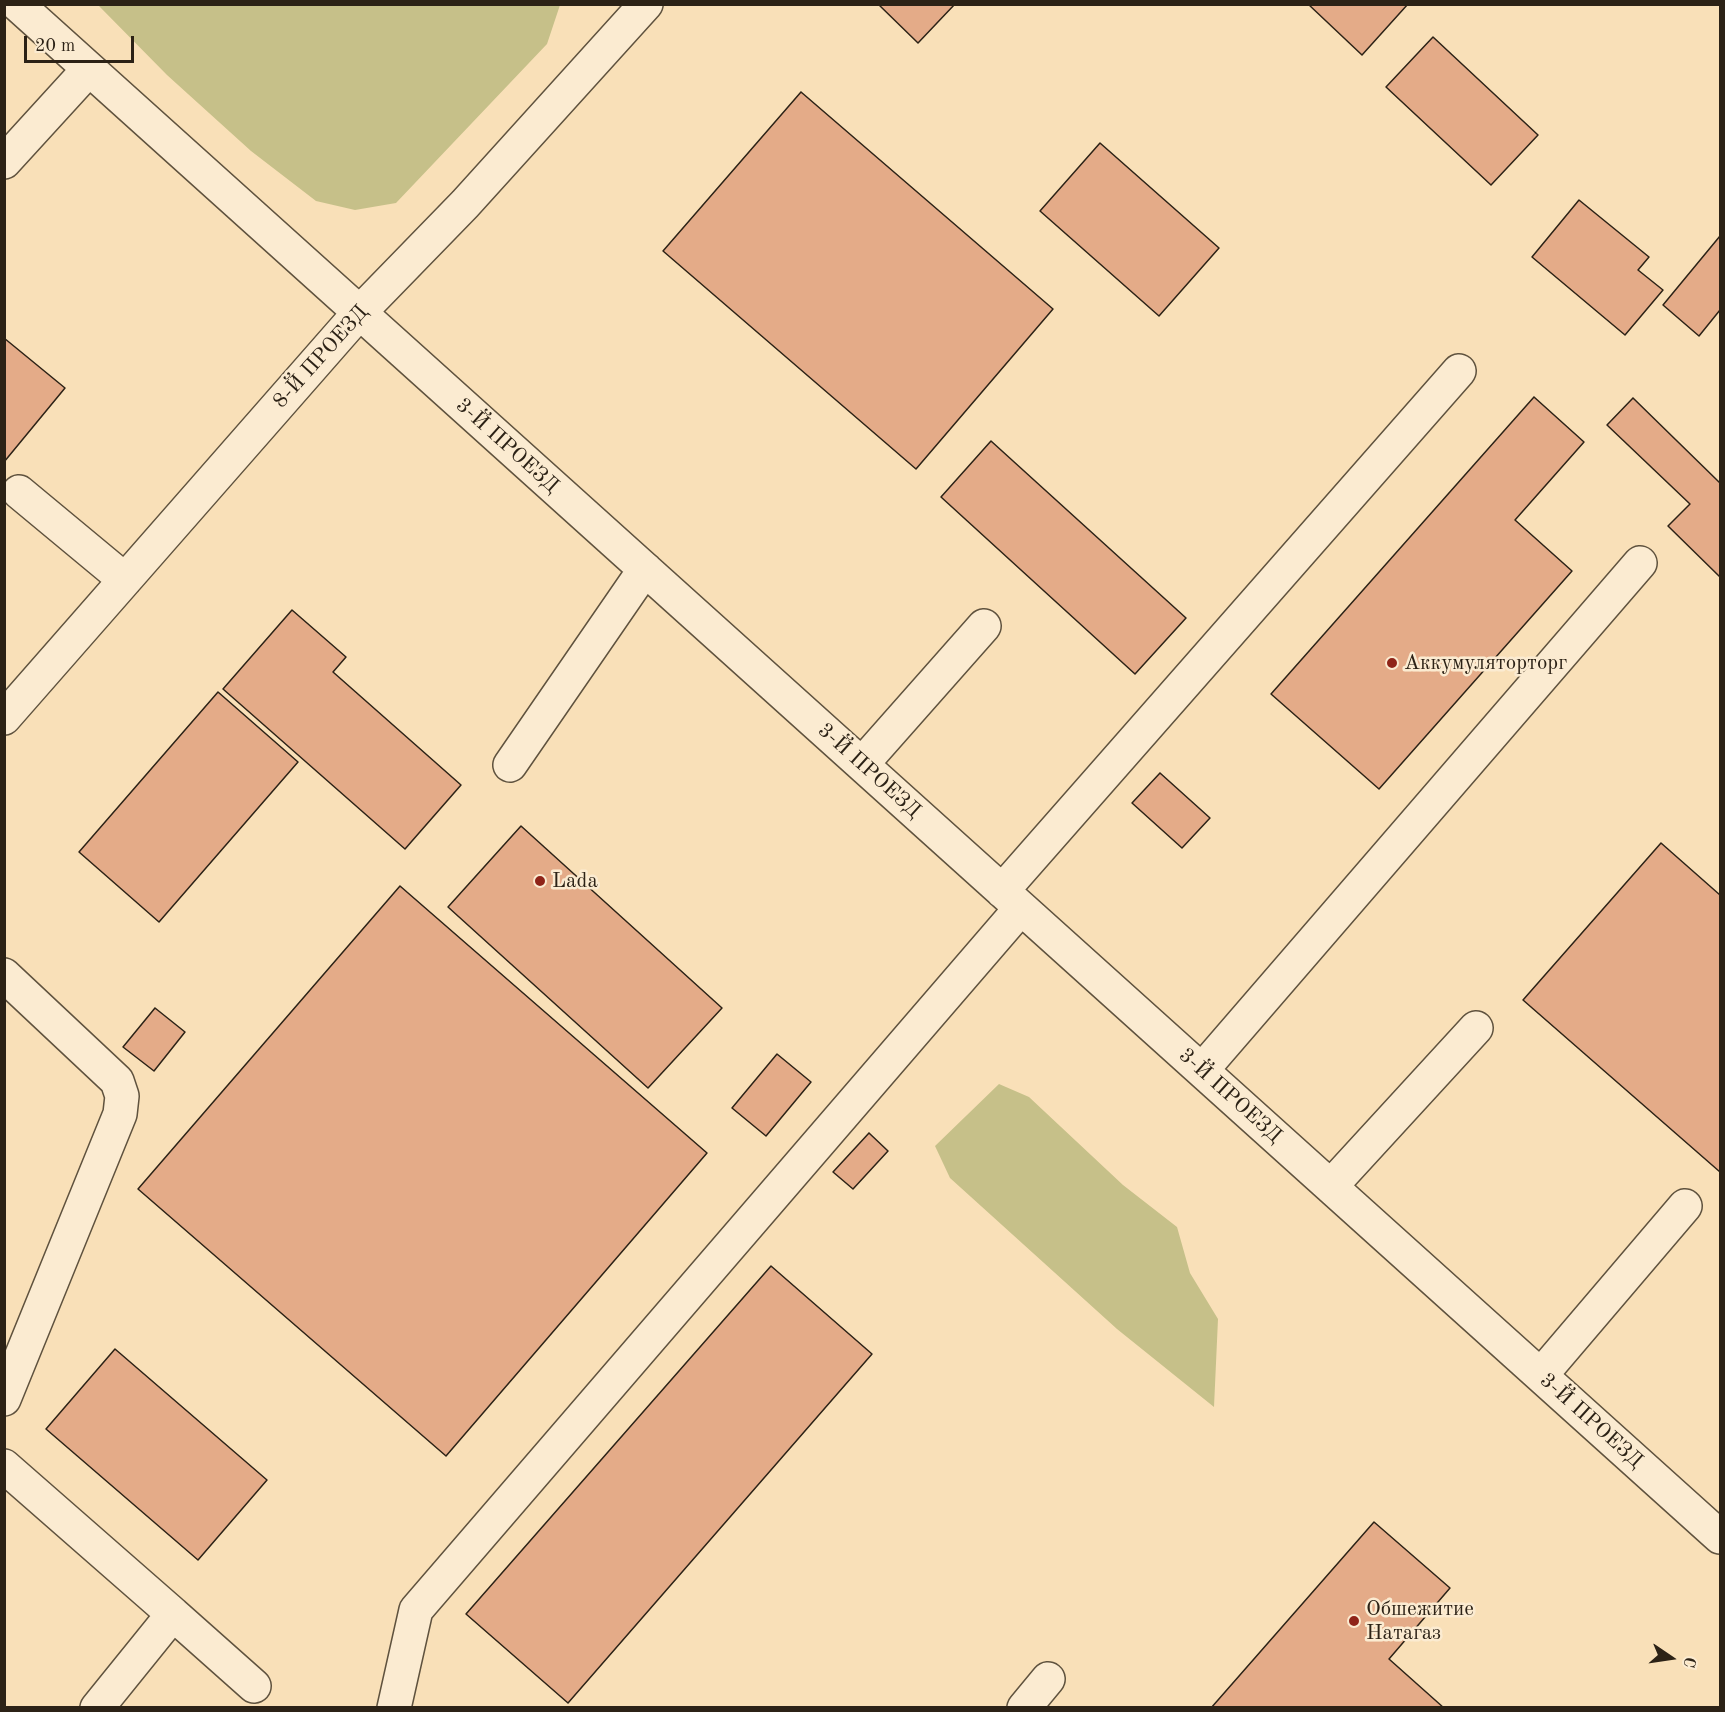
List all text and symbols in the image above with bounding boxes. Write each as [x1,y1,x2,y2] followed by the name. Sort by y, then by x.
[27,24,136,62] scale bar
[35,37,75,55] text: 20 m
[268,300,374,414] street label: 8-Й ПРОЕЗД
[450,393,564,499] street label: 3-Й ПРОЕЗД
[1404,650,1567,676] place label: Аккумуляторторг
[1385,656,1399,670] marker: Аккумуляторторг
[812,718,926,824] street label: 3-Й ПРОЕЗД
[552,868,598,894] place label: Lada
[533,874,547,888] marker: Lada
[1173,1043,1287,1149] street label: 3-Й ПРОЕЗД
[1534,1368,1648,1474] street label: 3-Й ПРОЕЗД
[1366,1596,1474,1646] place label: Обшежитие Натагаз
[1347,1614,1361,1628] marker: Обшежитие Натагаз
[1641,1628,1701,1688] north arrow
[1680,1655,1698,1669] text: С

